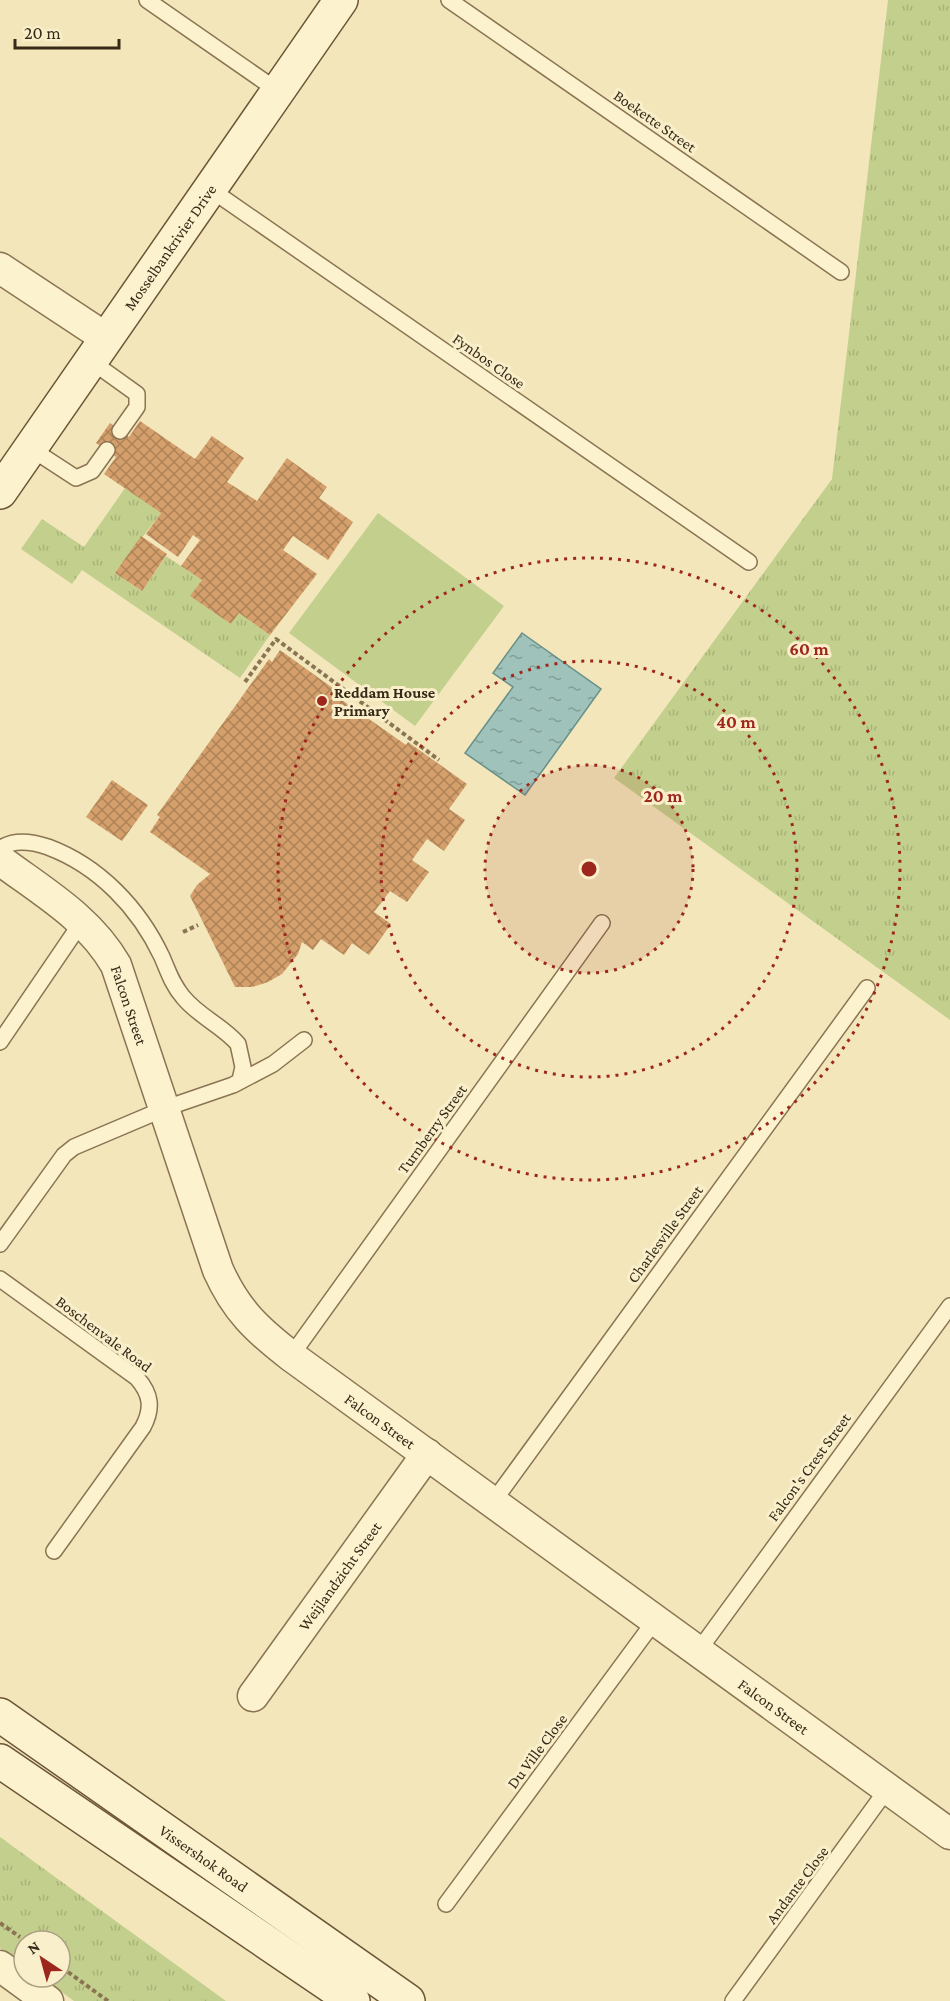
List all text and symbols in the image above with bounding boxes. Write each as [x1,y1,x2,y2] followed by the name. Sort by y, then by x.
[15,12,118,50] scale bar
[24,23,61,43] text: 20 m
[611,86,700,156] street label: Boekette Street
[120,181,219,313] street label: Mosselbankrivier Drive
[449,330,528,393] street label: Fynbos Close
[789,639,829,659] text: 60 m
[334,684,436,719] place label: Reddam House Primary
[315,694,329,708] marker: Reddam House Primary
[716,712,756,732] text: 40 m
[644,786,683,806] text: 20 m
[579,859,599,879] centre of rings
[108,963,151,1048] street label: Falcon Street
[394,1081,471,1177] street label: Turnberry Street
[624,1182,706,1286] street label: Charlesville Street
[53,1293,156,1376] street label: Boschenvale Road
[342,1390,419,1452] street label: Falcon Street
[764,1409,854,1524] street label: Falcon's Crest Street
[295,1518,385,1633] street label: Weijlandzicht Street
[735,1675,813,1738] street label: Falcon Street
[504,1711,570,1791] street label: Du Ville Close
[156,1821,252,1895] street label: Vissershok Road
[762,1843,832,1927] street label: Andante Close
[12,1929,72,1989] north arrow
[24,1937,43,1957] text: N

